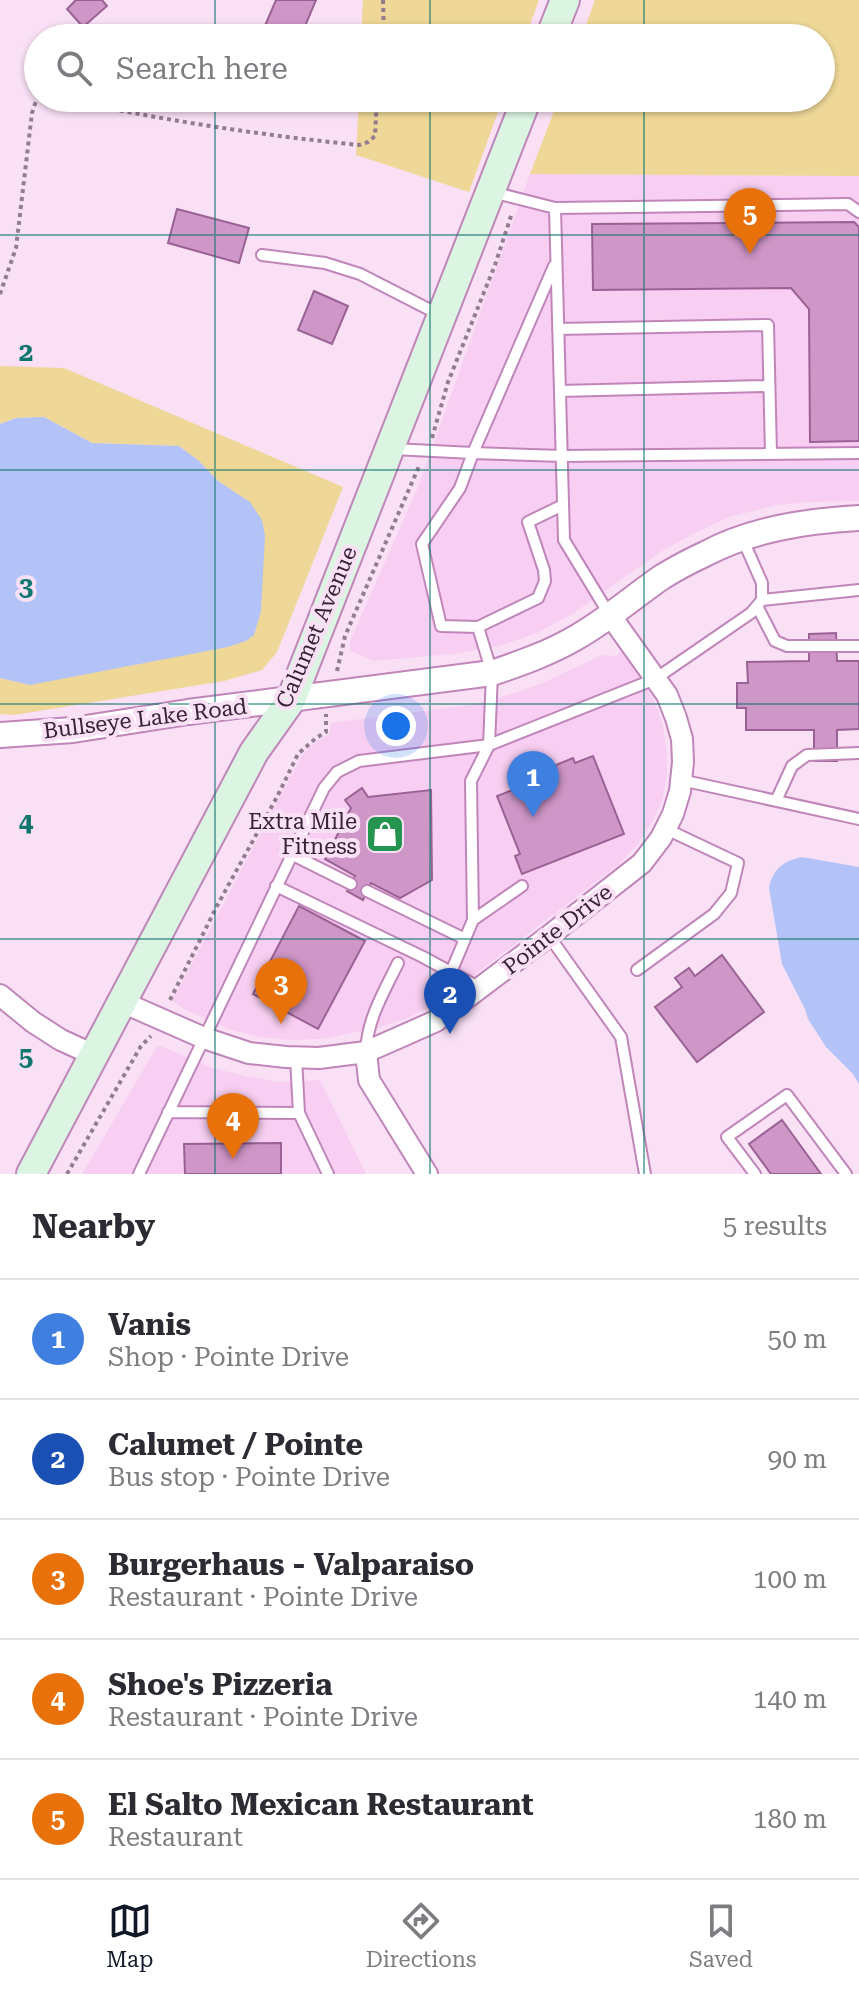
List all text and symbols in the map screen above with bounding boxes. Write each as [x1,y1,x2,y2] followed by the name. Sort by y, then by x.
[24,24,835,112] search box
[52,46,96,90] icon: search
[116,51,288,86] text: Search here
[724,188,776,254] pin: 5
[19,337,33,367] text: 2
[271,543,362,712] street label: Calumet Avenue
[19,572,33,602] text: 3
[42,694,248,743] street label: Bullseye Lake Road
[376,706,416,746] your location
[507,751,559,817] pin: 1
[19,807,34,837] text: 4
[248,809,357,859] place label: Extra Mile Fitness
[364,813,406,855] shop icon: Extra Mile Fitness
[498,879,617,980] street label: Pointe Drive
[255,958,307,1024] pin: 3
[424,968,476,1034] pin: 2
[19,1042,33,1072] text: 5
[207,1093,259,1159] pin: 4
[32,1206,155,1246] text: Nearby
[723,1211,827,1241] text: 5 results
[108,1307,191,1342] text: Vanis
[51,1324,65,1354] text: 1
[768,1324,827,1354] text: 50 m
[108,1342,349,1372] text: Shop · Pointe Drive
[108,1427,363,1462] text: Calumet / Pointe
[51,1444,65,1474] text: 2
[768,1444,827,1474] text: 90 m
[108,1462,390,1492] text: Bus stop · Pointe Drive
[108,1547,474,1582] text: Burgerhaus - Valparaiso
[51,1564,65,1594] text: 3
[753,1564,827,1594] text: 100 m
[108,1582,418,1612] text: Restaurant · Pointe Drive
[108,1667,333,1702] text: Shoe's Pizzeria
[51,1684,65,1714] text: 4
[753,1684,827,1714] text: 140 m
[108,1702,418,1732] text: Restaurant · Pointe Drive
[108,1787,534,1822] text: El Salto Mexican Restaurant
[51,1804,65,1834] text: 5
[753,1804,827,1834] text: 180 m
[108,1822,243,1852] text: Restaurant
[106,1899,153,1972] tab: Map
[366,1899,476,1972] tab: Directions
[689,1899,753,1972] tab: Saved

